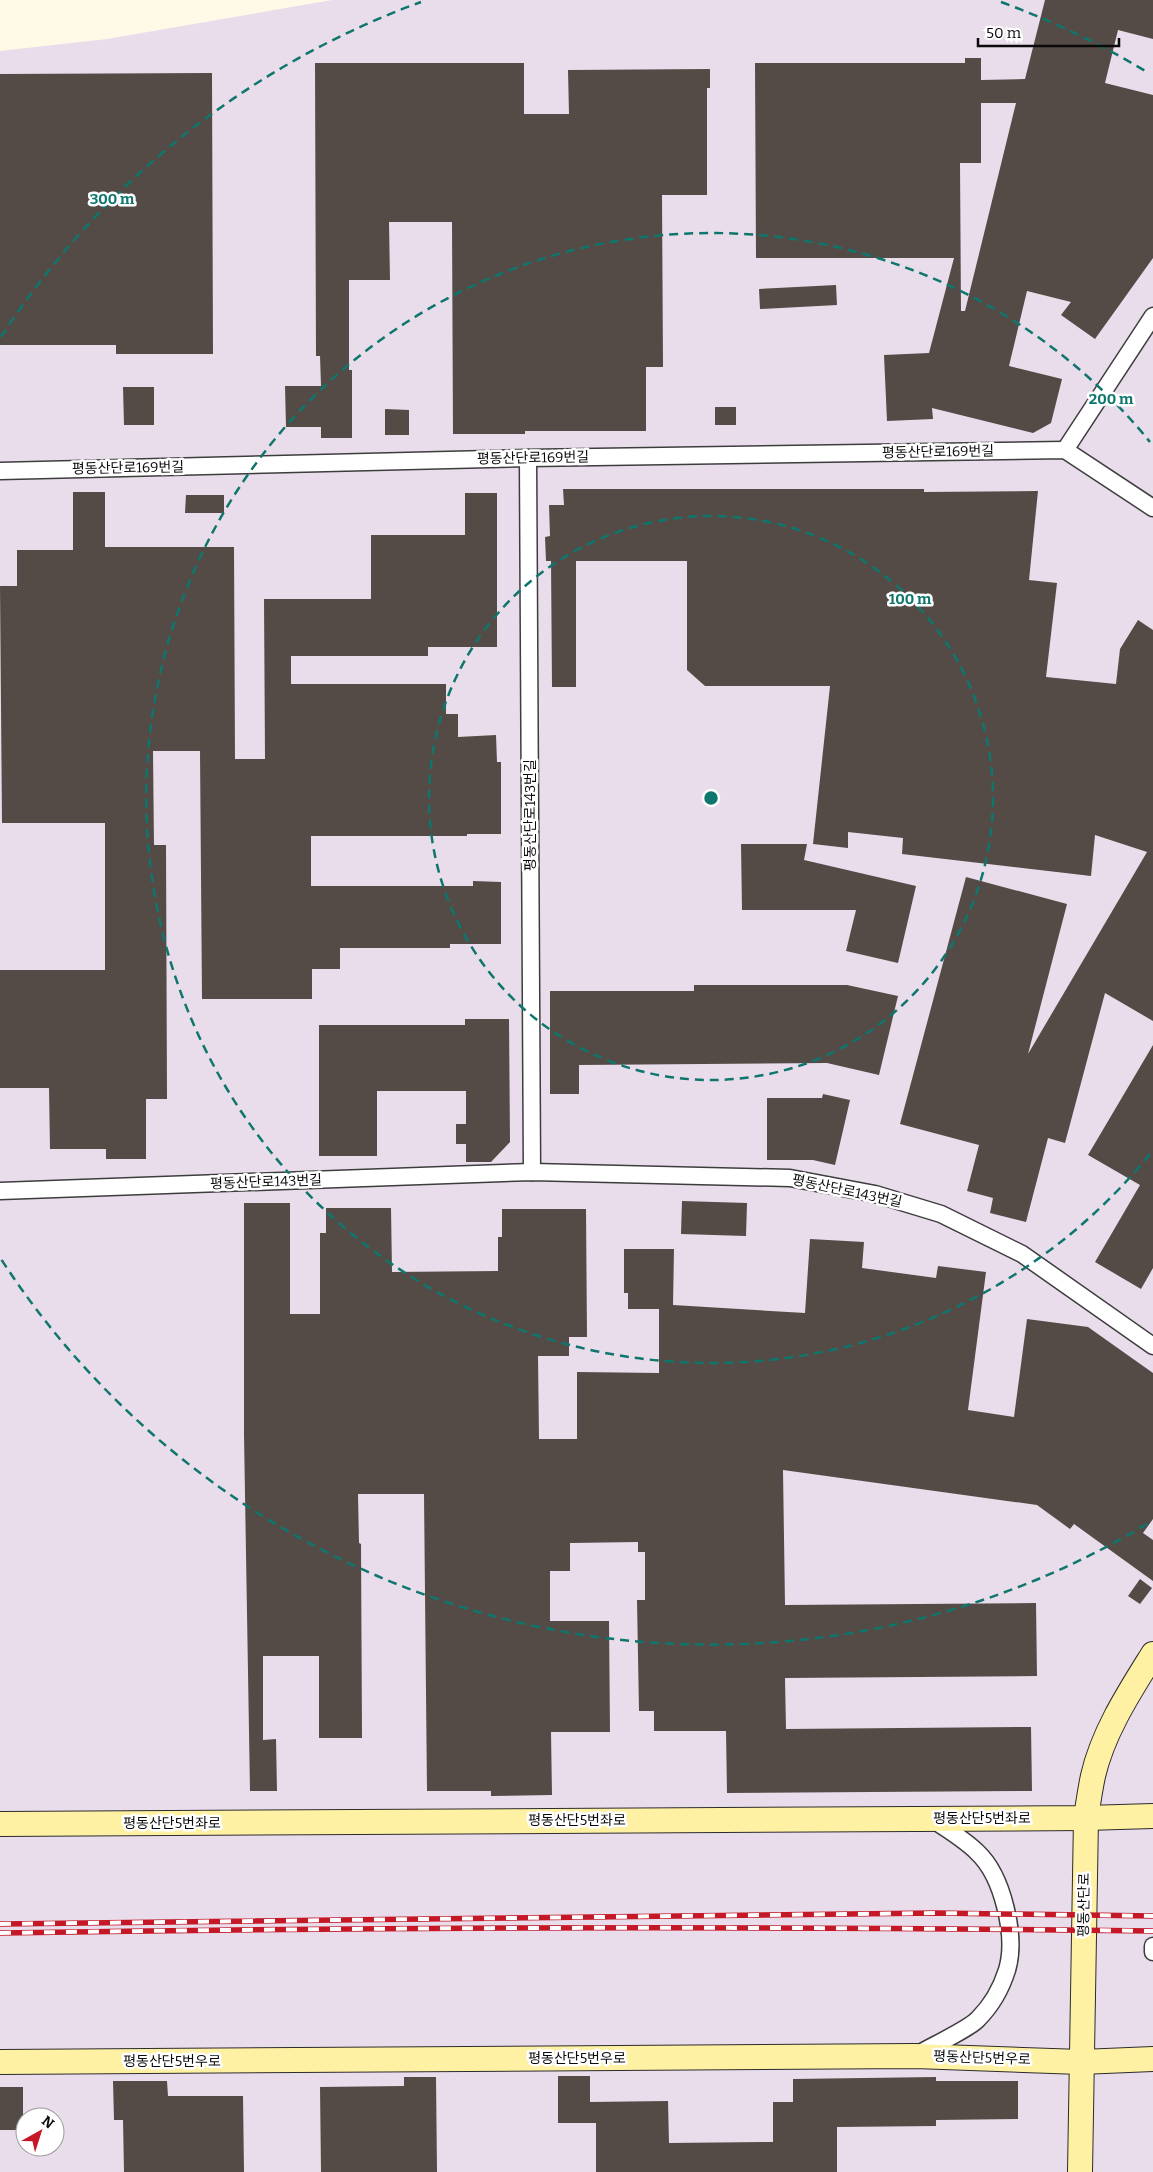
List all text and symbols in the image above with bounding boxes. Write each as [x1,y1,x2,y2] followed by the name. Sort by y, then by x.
[978,15,1119,47] scale bar
[986,24,1022,42] text: 50 m
[90,190,135,208] text: 300 m
[1089,390,1134,408] text: 200 m
[882,443,994,461] street label: 평동산단로169번길
[477,449,589,467] street label: 평동산단로169번길
[72,459,184,477] street label: 평동산단로169번길
[889,590,932,608] text: 100 m
[522,759,539,871] street label: 평동산단로143번길
[702,789,720,807] centre of rings
[790,1171,904,1211] street label: 평동산단로143번길
[210,1172,322,1192] street label: 평동산단로143번길
[933,1810,1031,1827] street label: 평동산단5번좌로
[528,1812,626,1829] street label: 평동산단5번좌로
[123,1815,221,1832] street label: 평동산단5번좌로
[1075,1873,1093,1937] street label: 평동산단로
[933,2048,1031,2068] street label: 평동산단5번우로
[528,2050,626,2067] street label: 평동산단5번우로
[123,2053,221,2070] street label: 평동산단5번우로
[15,2107,65,2157] north arrow
[38,2112,58,2132] text: N

